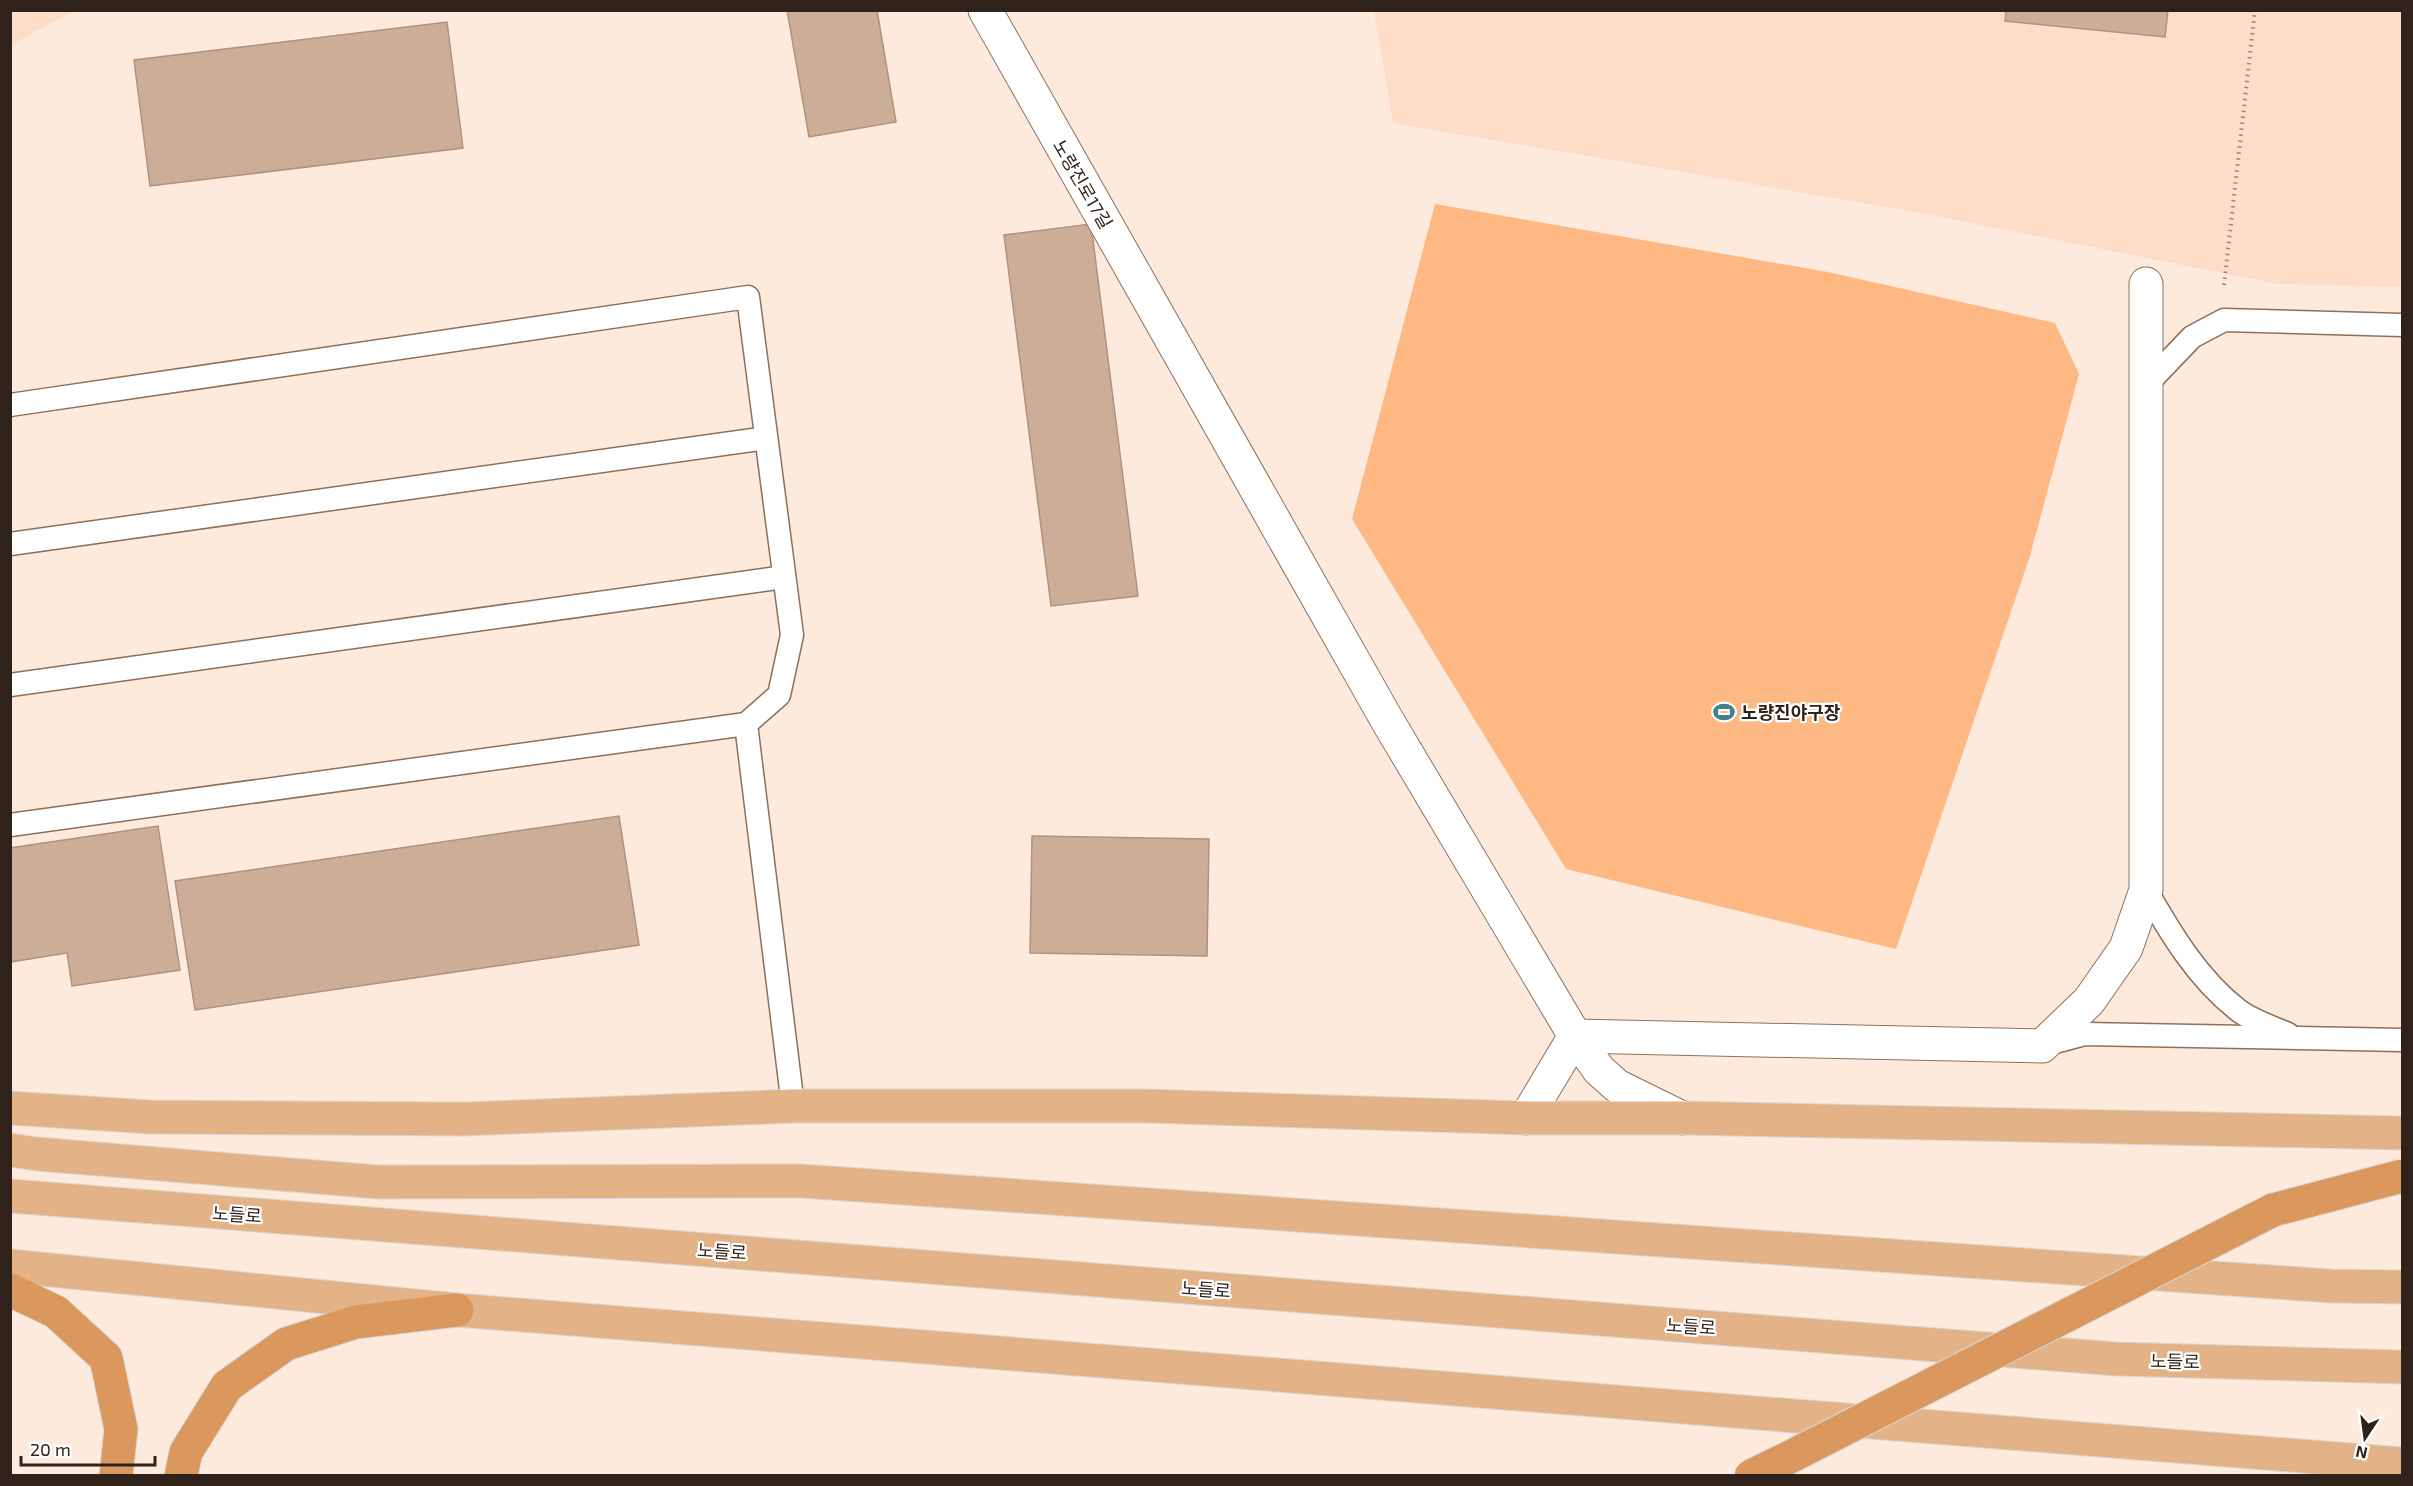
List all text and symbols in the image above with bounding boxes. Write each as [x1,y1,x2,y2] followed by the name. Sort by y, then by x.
[1049,136,1117,232] street label: 노량진로17길
[1712,700,1736,724] sports icon: 노량진야구장
[1741,701,1841,723] place label: 노량진야구장
[211,1201,263,1227] street label: 노들로
[696,1238,748,1264] street label: 노들로
[1180,1276,1232,1302] street label: 노들로
[1665,1313,1717,1339] street label: 노들로
[2150,1350,2200,1372] street label: 노들로
[2335,1408,2395,1468] north arrow
[21,1429,154,1467] scale bar
[30,1438,71,1460] text: 20 m
[2354,1443,2369,1464] text: N

